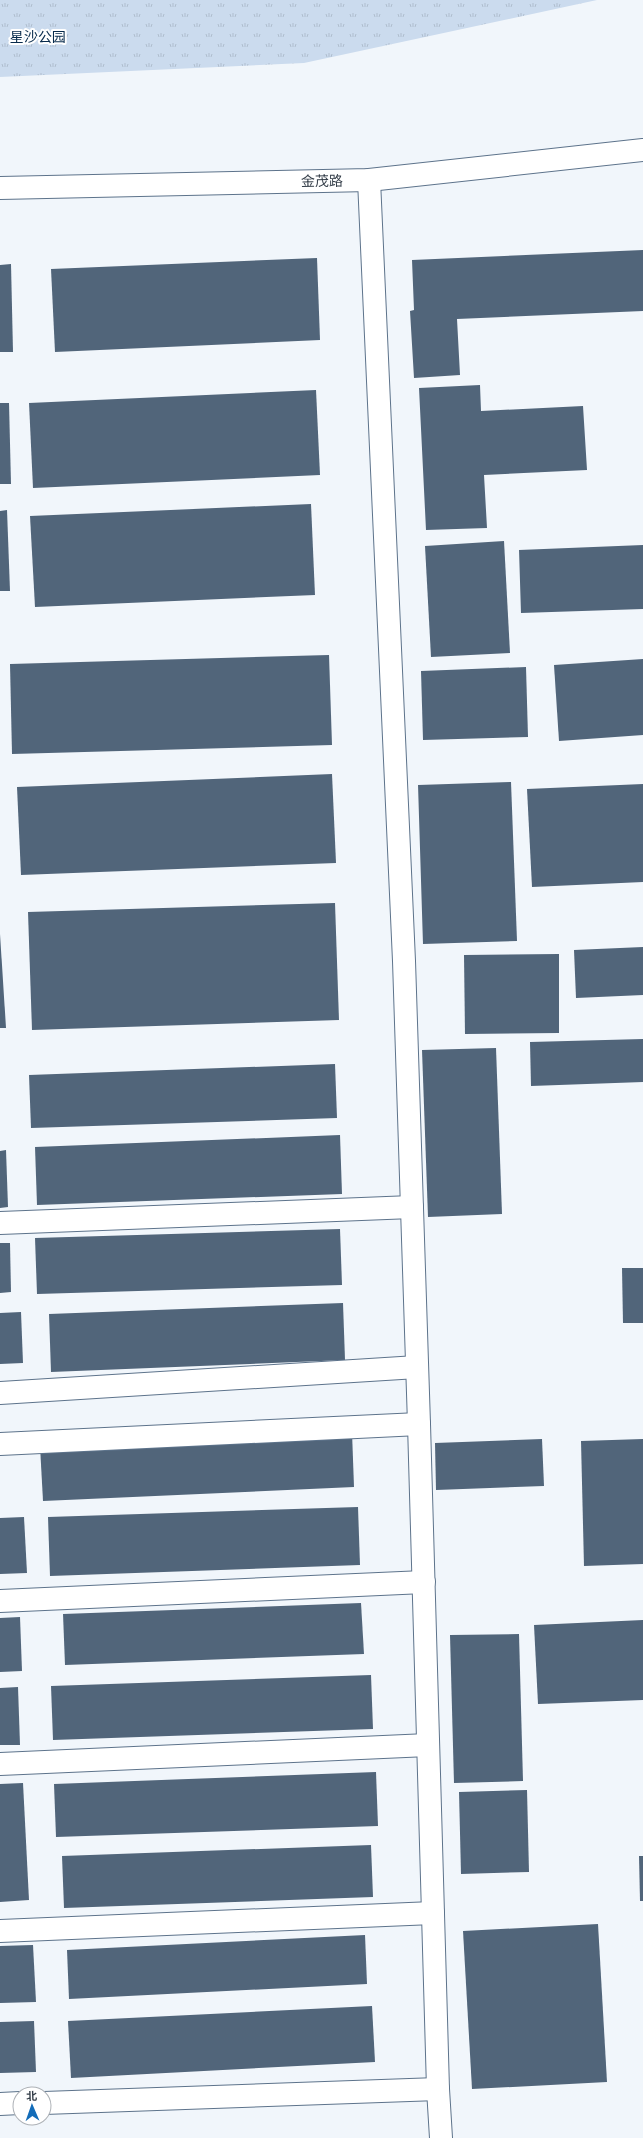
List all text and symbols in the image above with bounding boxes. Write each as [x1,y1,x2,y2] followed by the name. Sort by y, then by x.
[10,28,66,45] park label: 星沙公园
[301,172,343,189] street label: 金茂路
[12,2086,52,2126] north arrow
[26,2089,37,2103] text: 北

